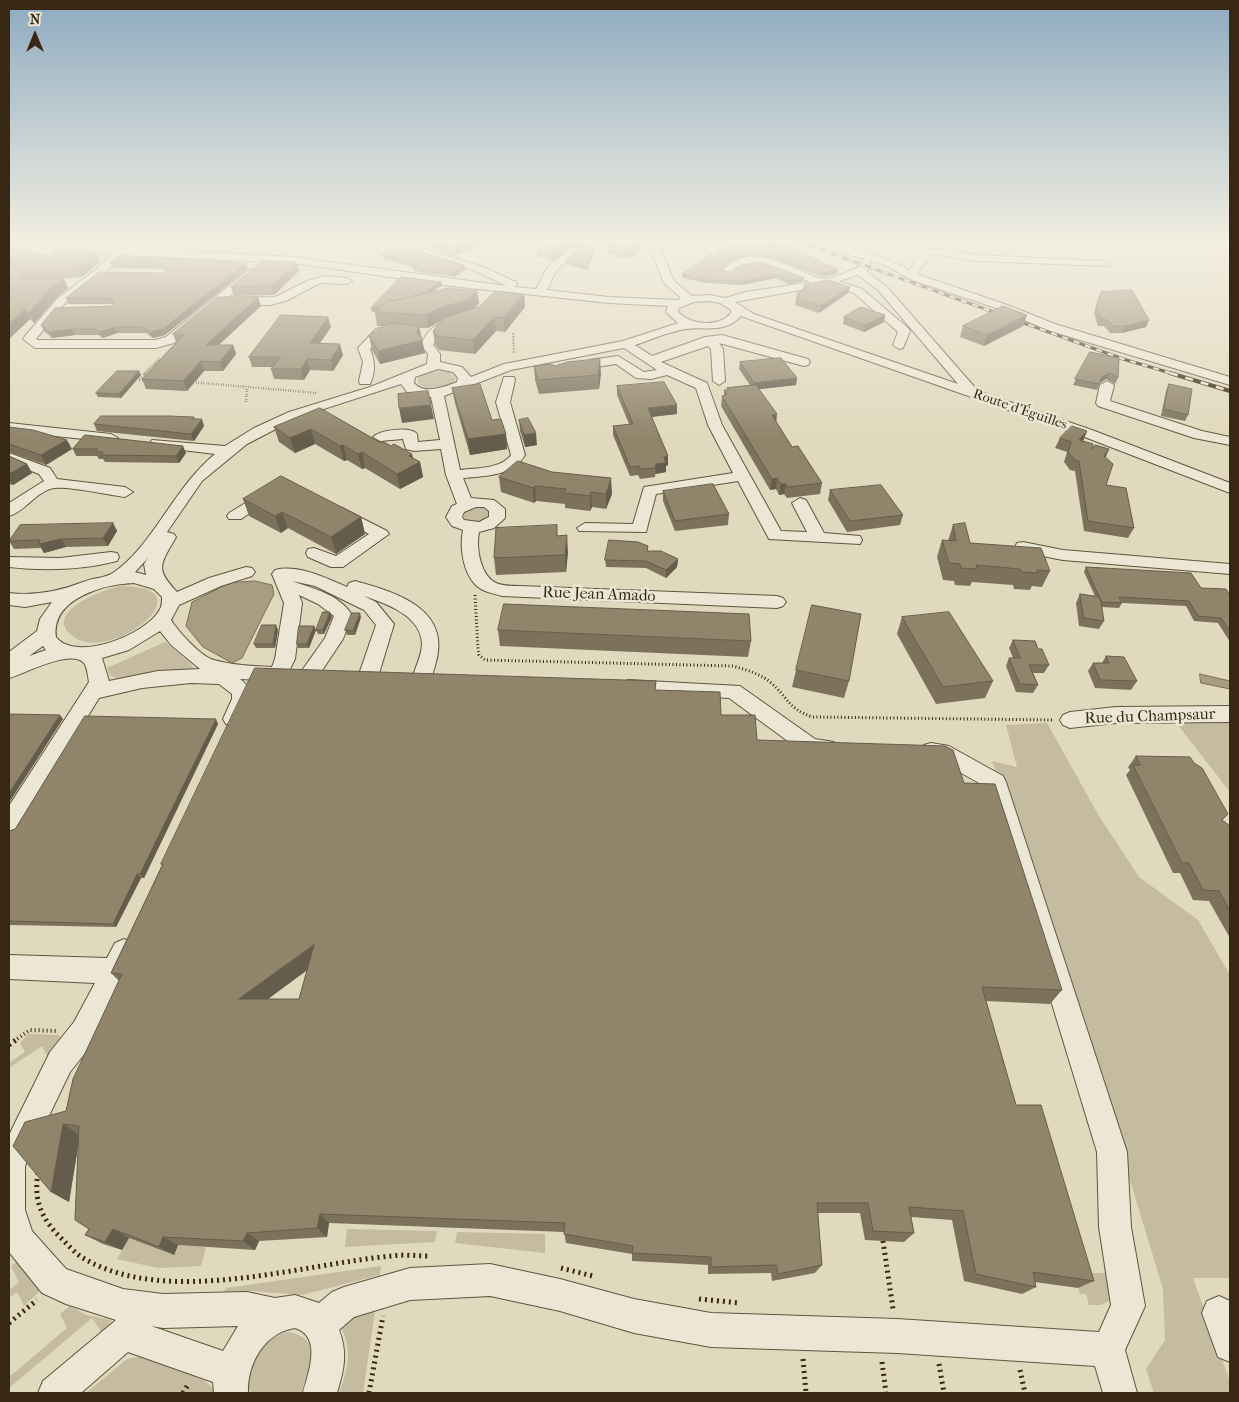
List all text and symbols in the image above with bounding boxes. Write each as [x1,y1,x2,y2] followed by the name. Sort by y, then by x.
[10,10,60,60] north arrow
[30,11,40,28] text: N
[971,386,1069,434] street label: Route d'Éguilles
[542,583,656,607] street label: Rue Jean Amado
[1084,705,1216,729] street label: Rue du Champsaur

